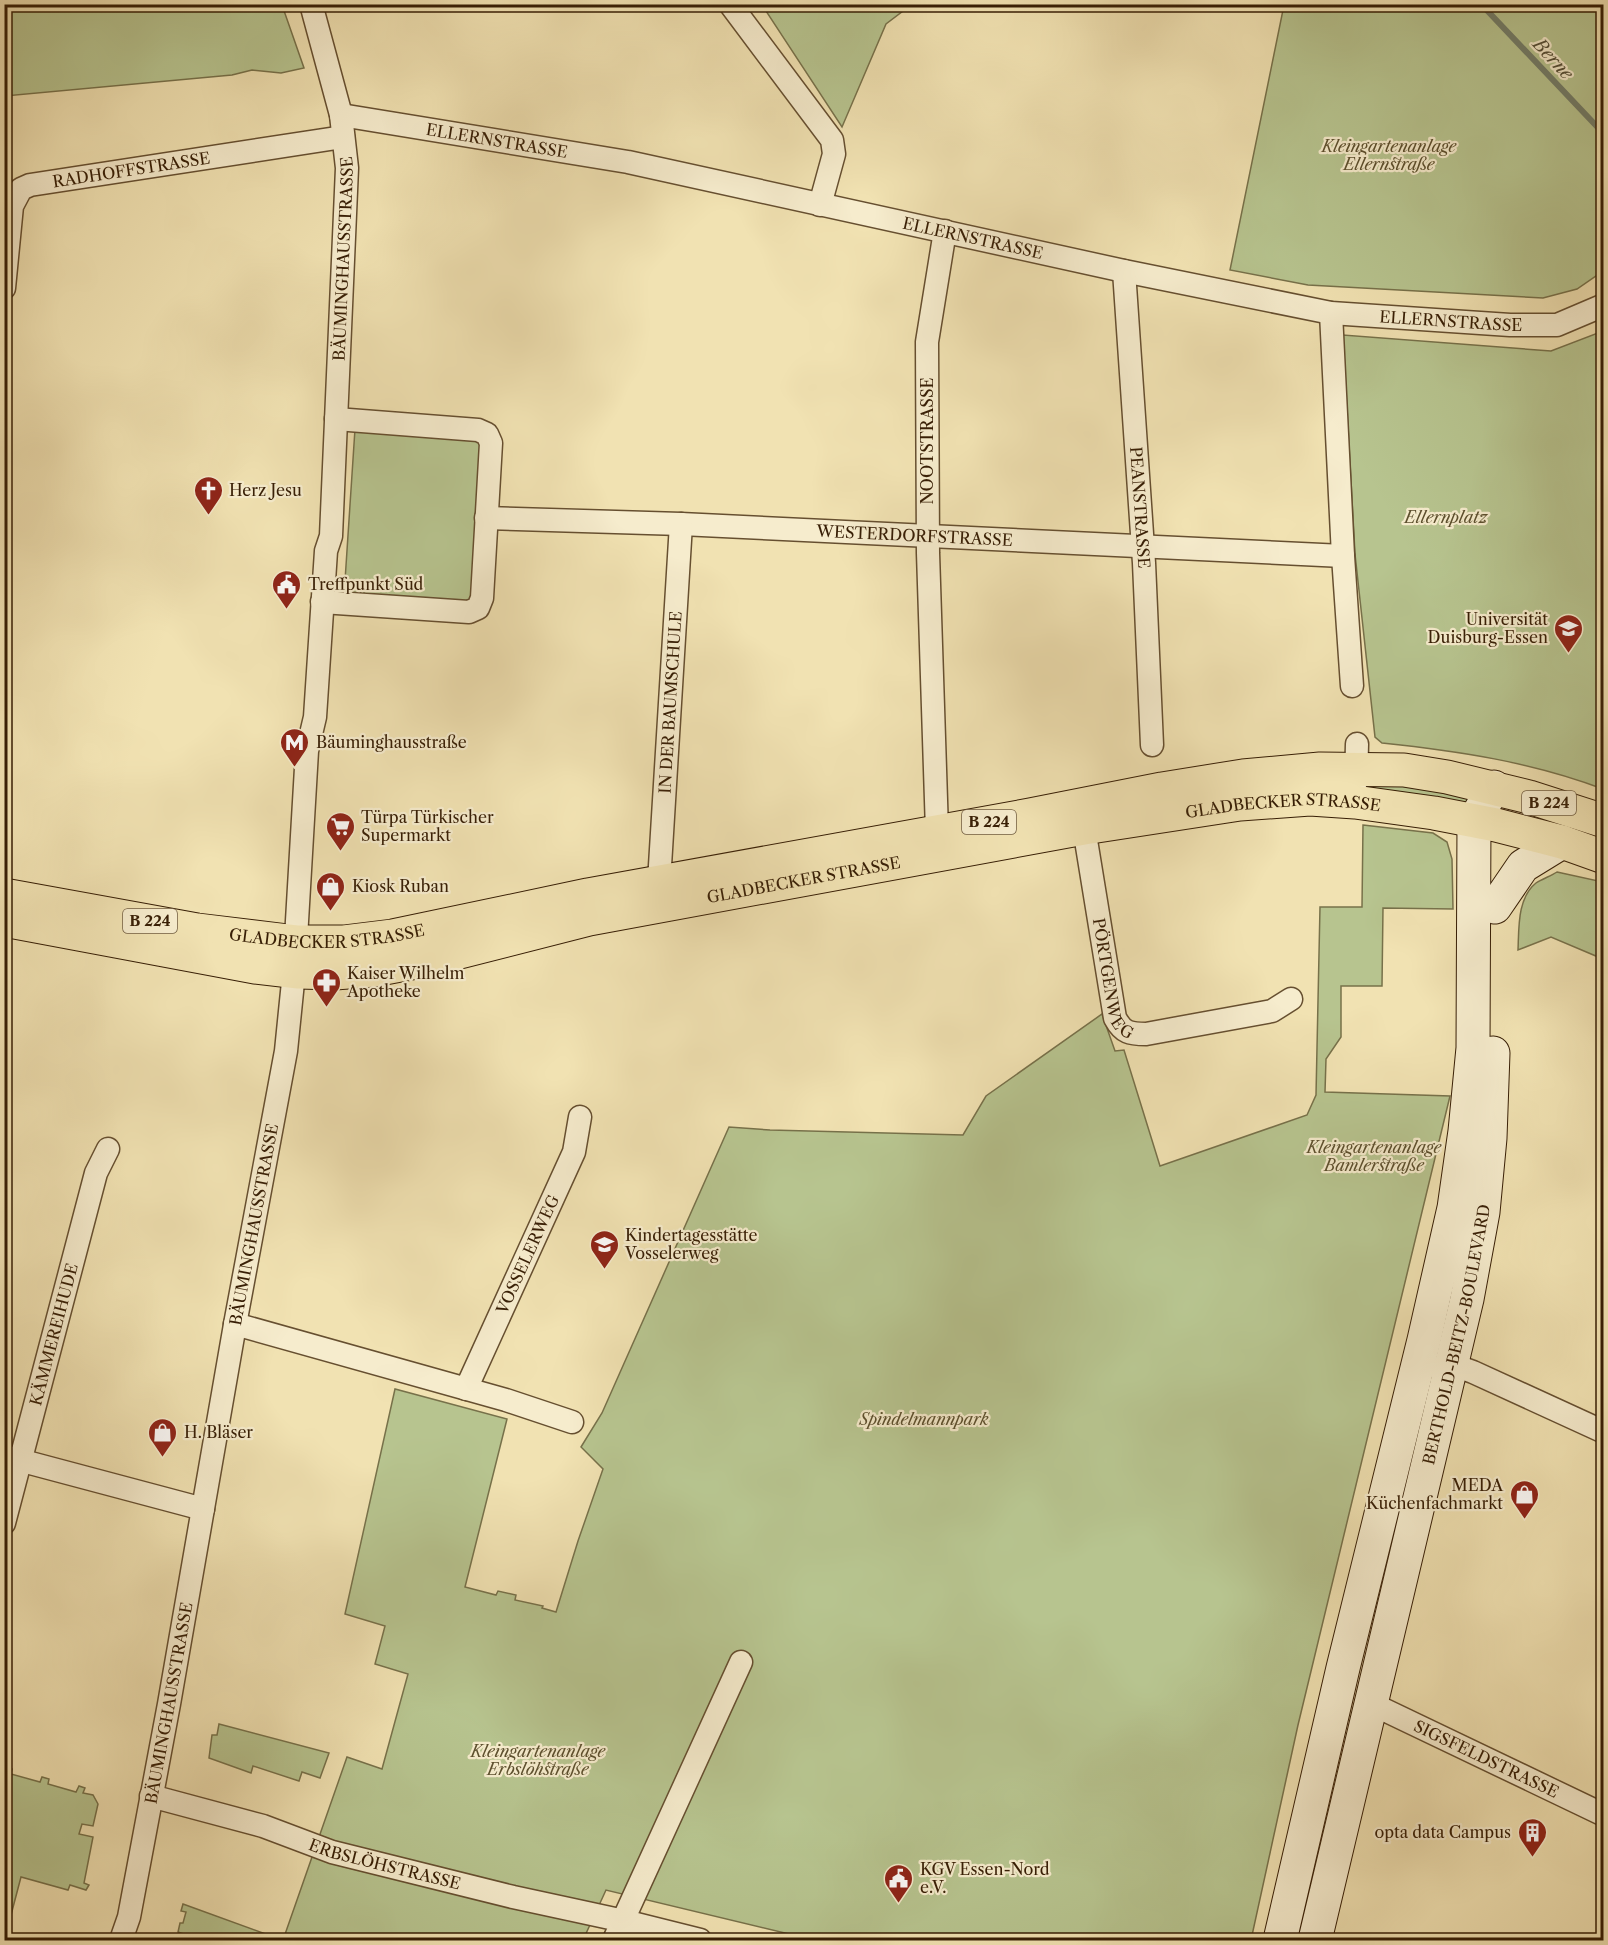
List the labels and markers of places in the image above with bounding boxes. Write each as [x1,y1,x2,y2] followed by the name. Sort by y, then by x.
[192,474,224,516] church icon: Herz Jesu
[229,480,302,500] place label: Herz Jesu
[271,568,303,610] public building icon: Treffpunkt Süd
[308,574,423,594] place label: Treffpunkt Süd
[1428,609,1548,647] place label: Universität Duisburg-Essen
[1553,612,1585,654] school or university icon: Universität Duisburg-Essen
[279,726,311,768] metro station icon: Bäuminghausstraße
[316,732,467,752] place label: Bäuminghausstraße
[361,807,494,845] place label: Türpa Türkischer Supermarkt
[324,810,356,852] supermarket icon: Türpa Türkischer Supermarkt
[315,870,347,912] shop icon: Kiosk Ruban
[352,876,449,896] place label: Kiosk Ruban
[346,963,465,1001] place label: Kaiser Wilhelm Apotheke
[310,966,342,1008] pharmacy icon: Kaiser Wilhelm Apotheke
[624,1225,757,1263] place label: Kindertagesstätte Vosselerweg
[588,1228,620,1270] school or university icon: Kindertagesstätte Vosselerweg
[147,1416,179,1458] shop icon: H. Bläser
[184,1422,253,1442] place label: H. Bläser
[1366,1475,1504,1513] place label: MEDA Küchenfachmarkt
[1508,1478,1540,1520] shop icon: MEDA Küchenfachmarkt
[1516,1816,1548,1858] building icon: opta data Campus
[1374,1822,1511,1842] place label: opta data Campus
[920,1859,1050,1897] place label: KGV Essen-Nord e.V.
[883,1862,915,1904] public building icon: KGV Essen-Nord e.V.

